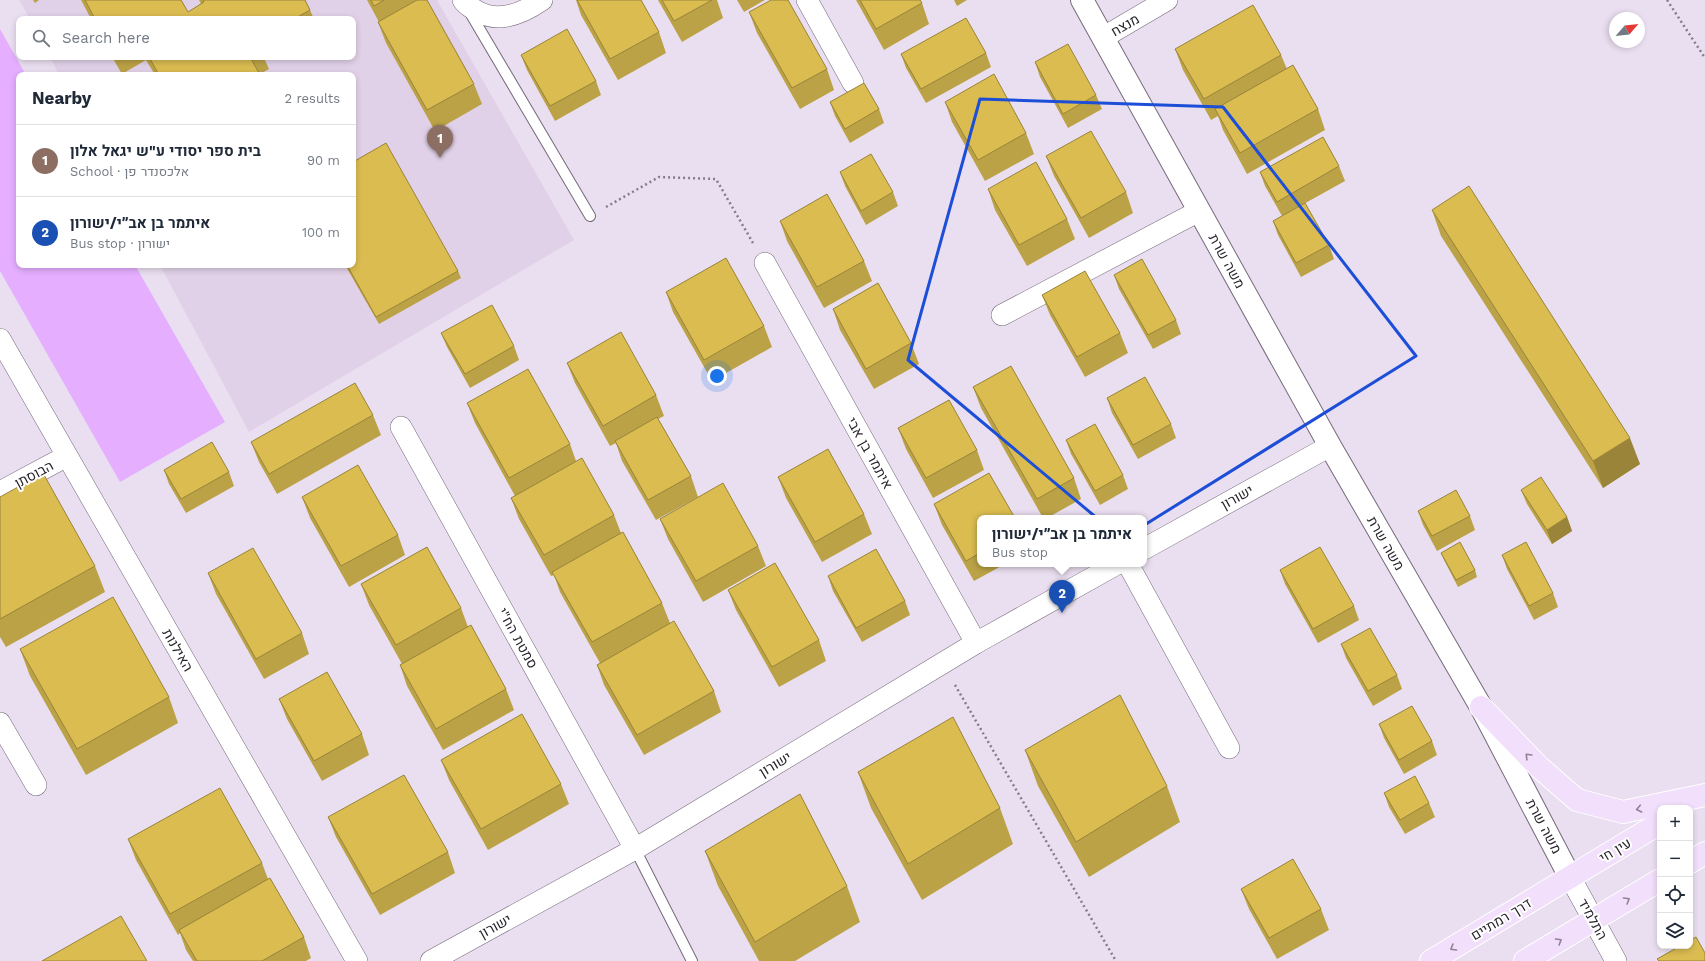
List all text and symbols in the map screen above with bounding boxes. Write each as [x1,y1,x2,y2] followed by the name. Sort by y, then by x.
[1108,11,1142,39] street label: מנצח
[1609,12,1645,48] north arrow
[16,16,356,60] search box
[30,27,52,49] icon: search
[62,29,150,47] text: Search here
[32,88,91,108] text: Nearby
[285,91,340,106] text: 2 results
[427,125,453,158] pin: 1
[70,142,261,160] text: בית ספר יסודי ע"ש יגאל אלון
[42,153,48,168] text: 1
[307,153,340,168] text: 90 m
[70,164,189,179] text: School · אלכסנדר פן
[70,214,210,232] text: איתמר בן אב״י/ישורון
[41,225,49,240] text: 2
[302,225,340,240] text: 100 m
[1206,231,1248,291] street label: משה שרת
[70,236,170,251] text: Bus stop · ישורון
[707,366,727,386] your location
[844,414,896,492] street label: איתמר בן אבי
[12,457,56,491] street label: הבוסתן
[1218,482,1256,512] street label: ישורון
[1364,513,1408,573] street label: משה שרת
[977,515,1147,567] popup
[992,525,1132,543] text: איתמר בן אב״י/ישורון
[992,545,1048,560] text: Bus stop
[1049,580,1075,613] pin: 2
[495,605,541,671] street label: סמטת הח"י
[159,626,197,674] street label: האילנות
[756,748,794,780] street label: ישורון
[1526,753,1533,761] one-way arrow
[1523,796,1565,856] street label: משה שרת
[1636,804,1643,813] one-way arrow
[1657,805,1693,949] map controls
[1657,805,1693,841] button: +
[1596,834,1634,866] street label: עין חי
[1657,841,1693,877] button: −
[1657,877,1693,913] button: locate
[1468,895,1534,943] street label: דרך רמתיים
[1575,896,1611,942] street label: התלמיד
[1623,897,1630,905] one-way arrow
[476,911,514,941] street label: ישורון
[1657,913,1693,949] button: layers
[1555,938,1562,946] one-way arrow
[1450,943,1457,950] one-way arrow

